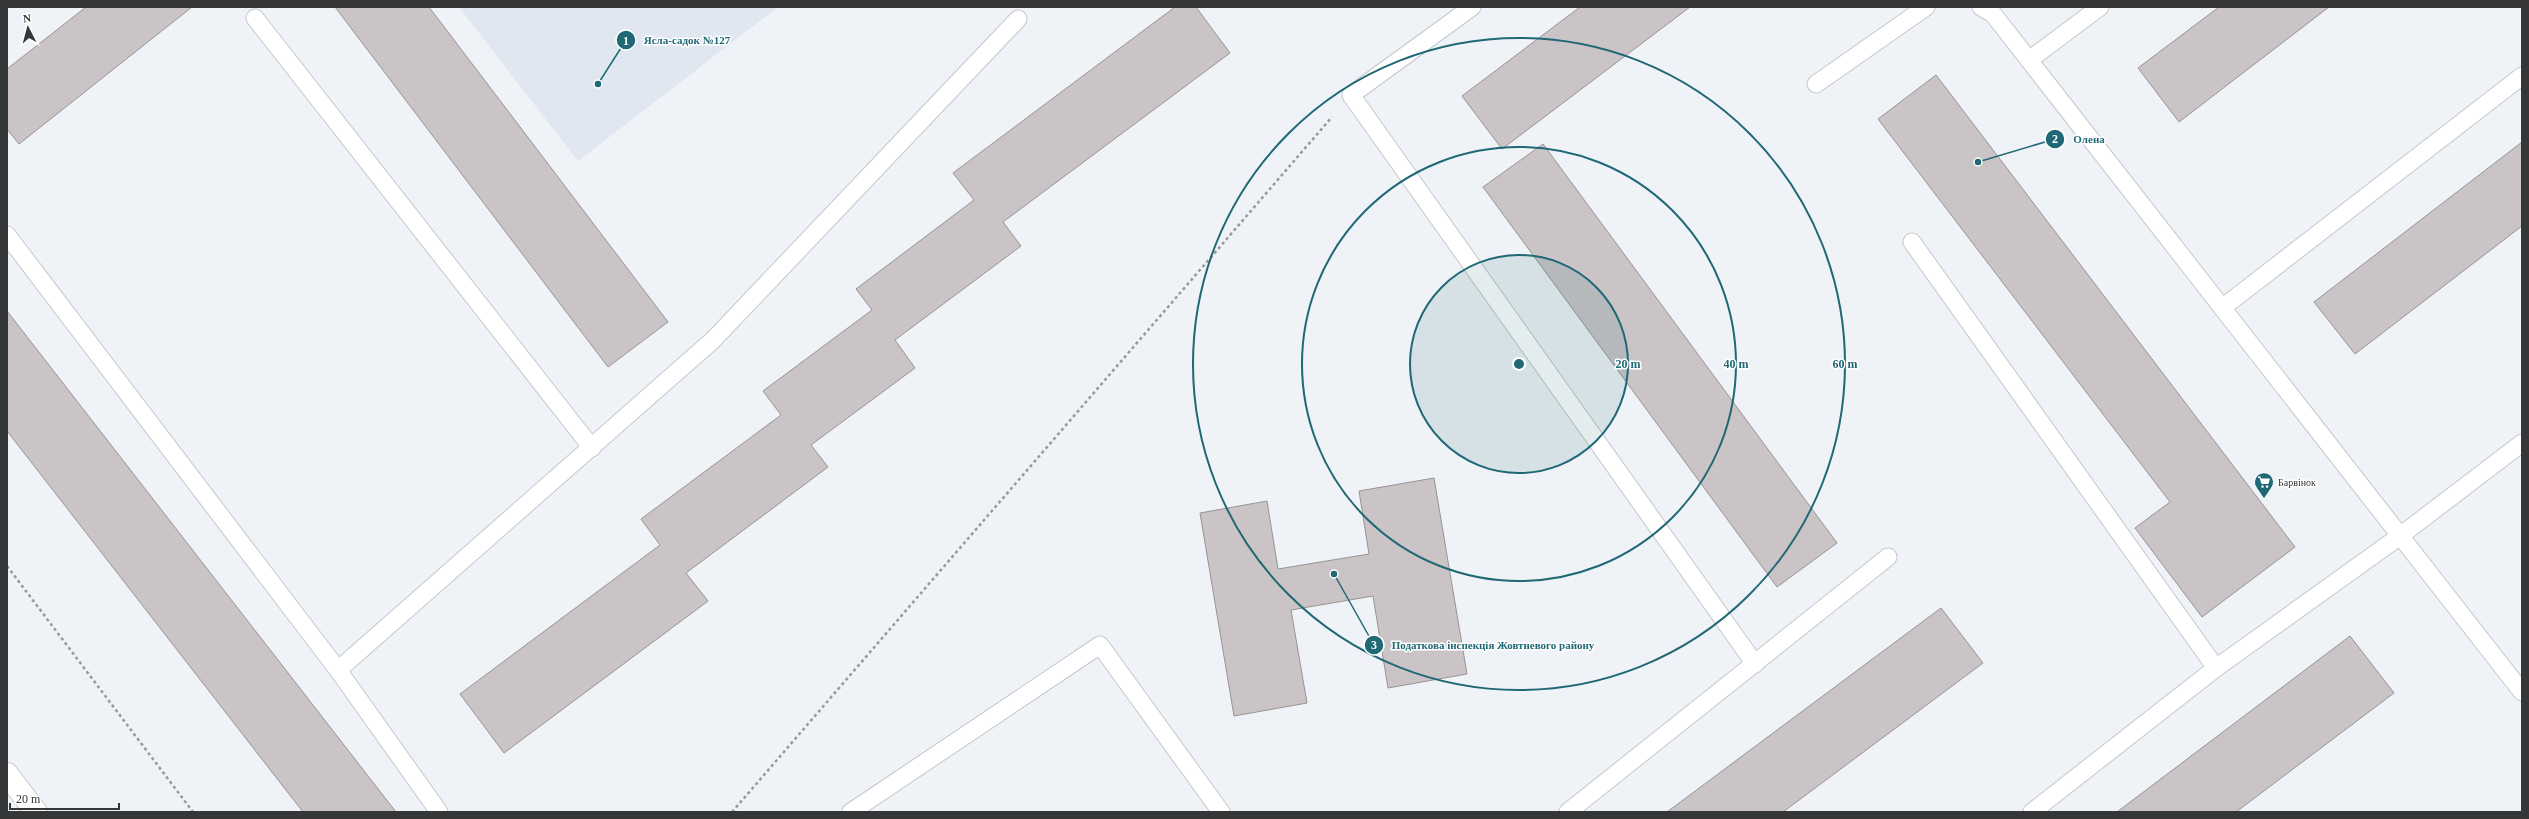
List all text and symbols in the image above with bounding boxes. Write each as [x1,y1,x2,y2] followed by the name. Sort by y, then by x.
[8,8,48,48] north arrow
[22,12,32,24] text: N
[616,29,738,52] callout: Ясла-садок №127
[623,34,629,48] text: 1
[644,34,731,46] text: Ясла-садок №127
[2045,127,2113,150] callout: Олена
[2052,132,2058,146] text: 2
[2073,133,2105,145] text: Олена
[1512,357,1526,371] centre of rings
[1616,357,1641,371] text: 20 m
[1724,357,1749,371] text: 40 m
[1833,357,1858,371] text: 60 m
[2253,471,2275,499] supermarket icon: Барвінок
[2278,477,2316,488] place label: Барвінок
[1364,634,1603,657] callout: Податкова інспекція Жовтневого району
[1371,638,1377,652] text: 3
[1392,639,1595,651] text: Податкова інспекція Жовтневого району
[10,785,119,811] scale bar
[16,792,41,806] text: 20 m

